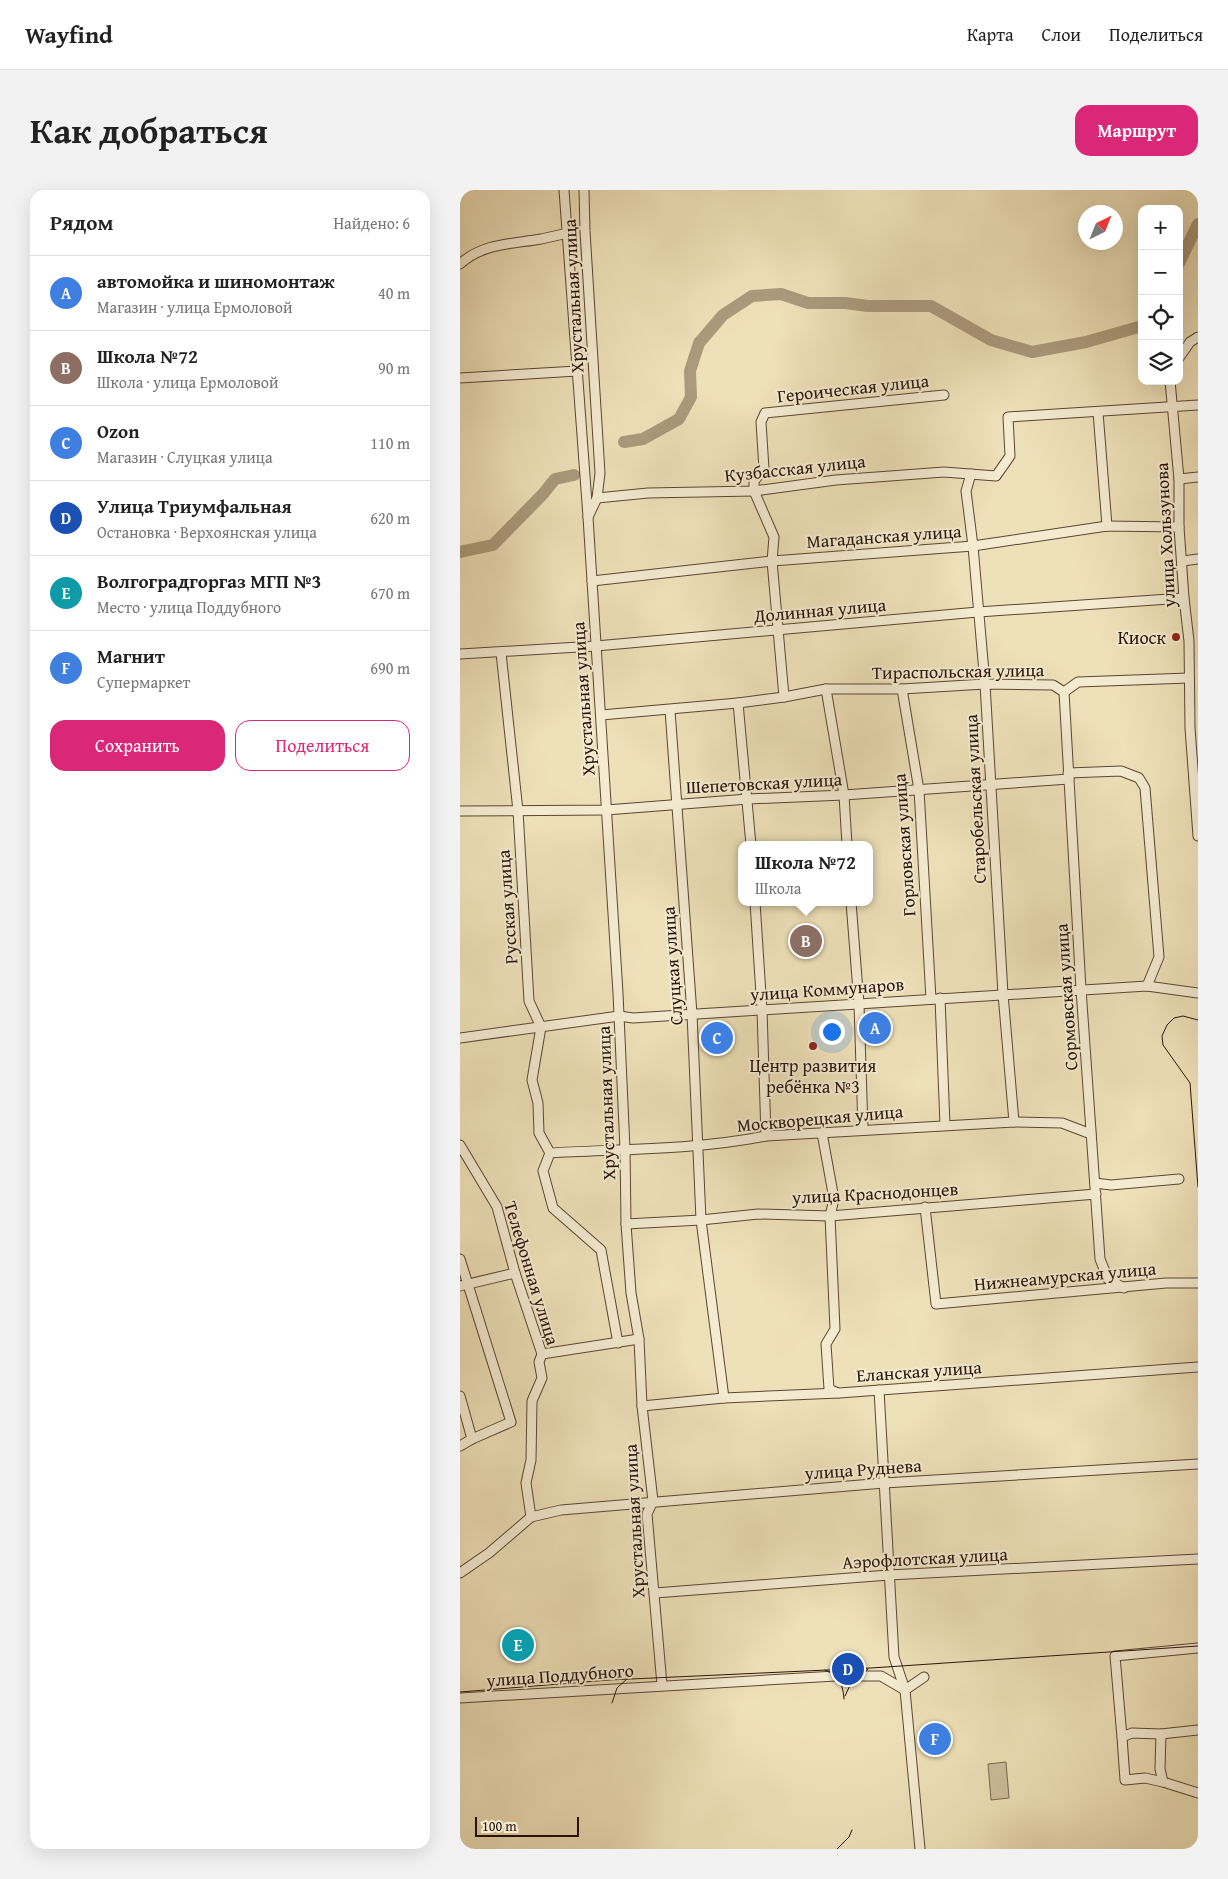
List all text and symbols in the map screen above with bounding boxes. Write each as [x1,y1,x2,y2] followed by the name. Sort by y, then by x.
[25,17,113,52] text: Wayfind
[967,21,1014,48] text: Карта
[1042,21,1081,48] text: Слои
[1109,21,1203,48] text: Поделиться
[30,105,268,156] text: Как добраться
[1075,105,1198,156] button: Маршрут
[1078,205,1123,250] north arrow
[1138,205,1183,385] map controls
[1138,205,1183,250] button: +
[50,207,113,238] text: Рядом
[333,211,410,235] text: Найдено: 6
[555,218,591,374] street label: Хрустальная улица
[1138,250,1183,295] button: −
[97,267,335,295] text: автомойка и шиномонтаж
[61,281,71,305] text: A
[378,281,410,305] text: 40 m
[97,295,293,319] text: Магазин · улица Ермоловой
[1138,295,1183,340] button: locate
[1138,340,1183,385] button: layers
[97,342,198,370] text: Школа №72
[61,356,71,380] text: B
[378,356,410,380] text: 90 m
[776,367,931,409] street label: Героическая улица
[97,370,279,394] text: Школа · улица Ермоловой
[97,417,139,445] text: Ozon
[61,431,71,455] text: C
[370,431,410,455] text: 110 m
[97,445,273,469] text: Магазин · Слуцкая улица
[723,447,867,489] street label: Кузбасская улица
[1148,461,1182,609] street label: улица Хользунова
[97,492,292,520] text: Улица Триумфальная
[61,506,71,530] text: D
[370,506,410,530] text: 620 m
[806,517,963,555] street label: Магаданская улица
[97,520,317,544] text: Остановка · Верхоянская улица
[97,567,321,595] text: Волгоградгоргаз МГП №3
[62,581,70,605] text: E
[370,581,410,605] text: 670 m
[752,591,888,629] street label: Долинная улица
[97,595,281,619] text: Место · улица Поддубного
[564,621,602,777] street label: Хрустальная улица
[1118,624,1167,651] place label: Киоск
[1170,631,1182,643] marker: Киоск
[97,642,165,670] text: Магнит
[62,656,70,680] text: F
[370,656,410,680] text: 690 m
[872,656,1045,686] street label: Тираспольская улица
[97,670,190,694] text: Супермаркет
[957,713,993,884] street label: Старобельская улица
[50,720,225,771] button: Сохранить
[235,720,410,771] button: Поделиться
[685,765,843,801] street label: Шепетовская улица
[886,772,922,917] street label: Горловская улица
[738,841,873,906] popup
[755,848,856,876] text: Школа №72
[490,849,524,965] street label: Русская улица
[755,876,801,900] text: Школа
[654,905,690,1026] street label: Слуцкая улица
[790,922,822,960] pin: B
[1047,922,1085,1071] street label: Сормовская улица
[748,970,905,1008] street label: улица Коммунаров
[859,1009,891,1047] pin: A
[701,1019,733,1057] pin: C
[819,1019,845,1045] your location
[590,1025,622,1181] street label: Хрустальная улица
[807,1040,819,1052] marker: Центр развития ребёнка №3
[750,1052,876,1100] place label: Центр развития ребёнка №3
[736,1097,905,1139] street label: Москворецкая улица
[790,1175,959,1211] street label: улица Краснодонцев
[497,1198,567,1349] street label: Телефонная улица
[973,1255,1158,1297] street label: Нижнеамурская улица
[855,1353,983,1389] street label: Еланская улица
[616,1443,652,1599] street label: Хрустальная улица
[802,1451,923,1487] street label: улица Руднева
[842,1540,1009,1576] street label: Аэрофлотская улица
[502,1626,534,1664] pin: E
[832,1650,864,1688] pin: D
[484,1656,635,1694] street label: улица Поддубного
[919,1720,951,1758] pin: F
[475,1814,579,1837] scale bar
[482,1816,517,1836] text: 100 m

